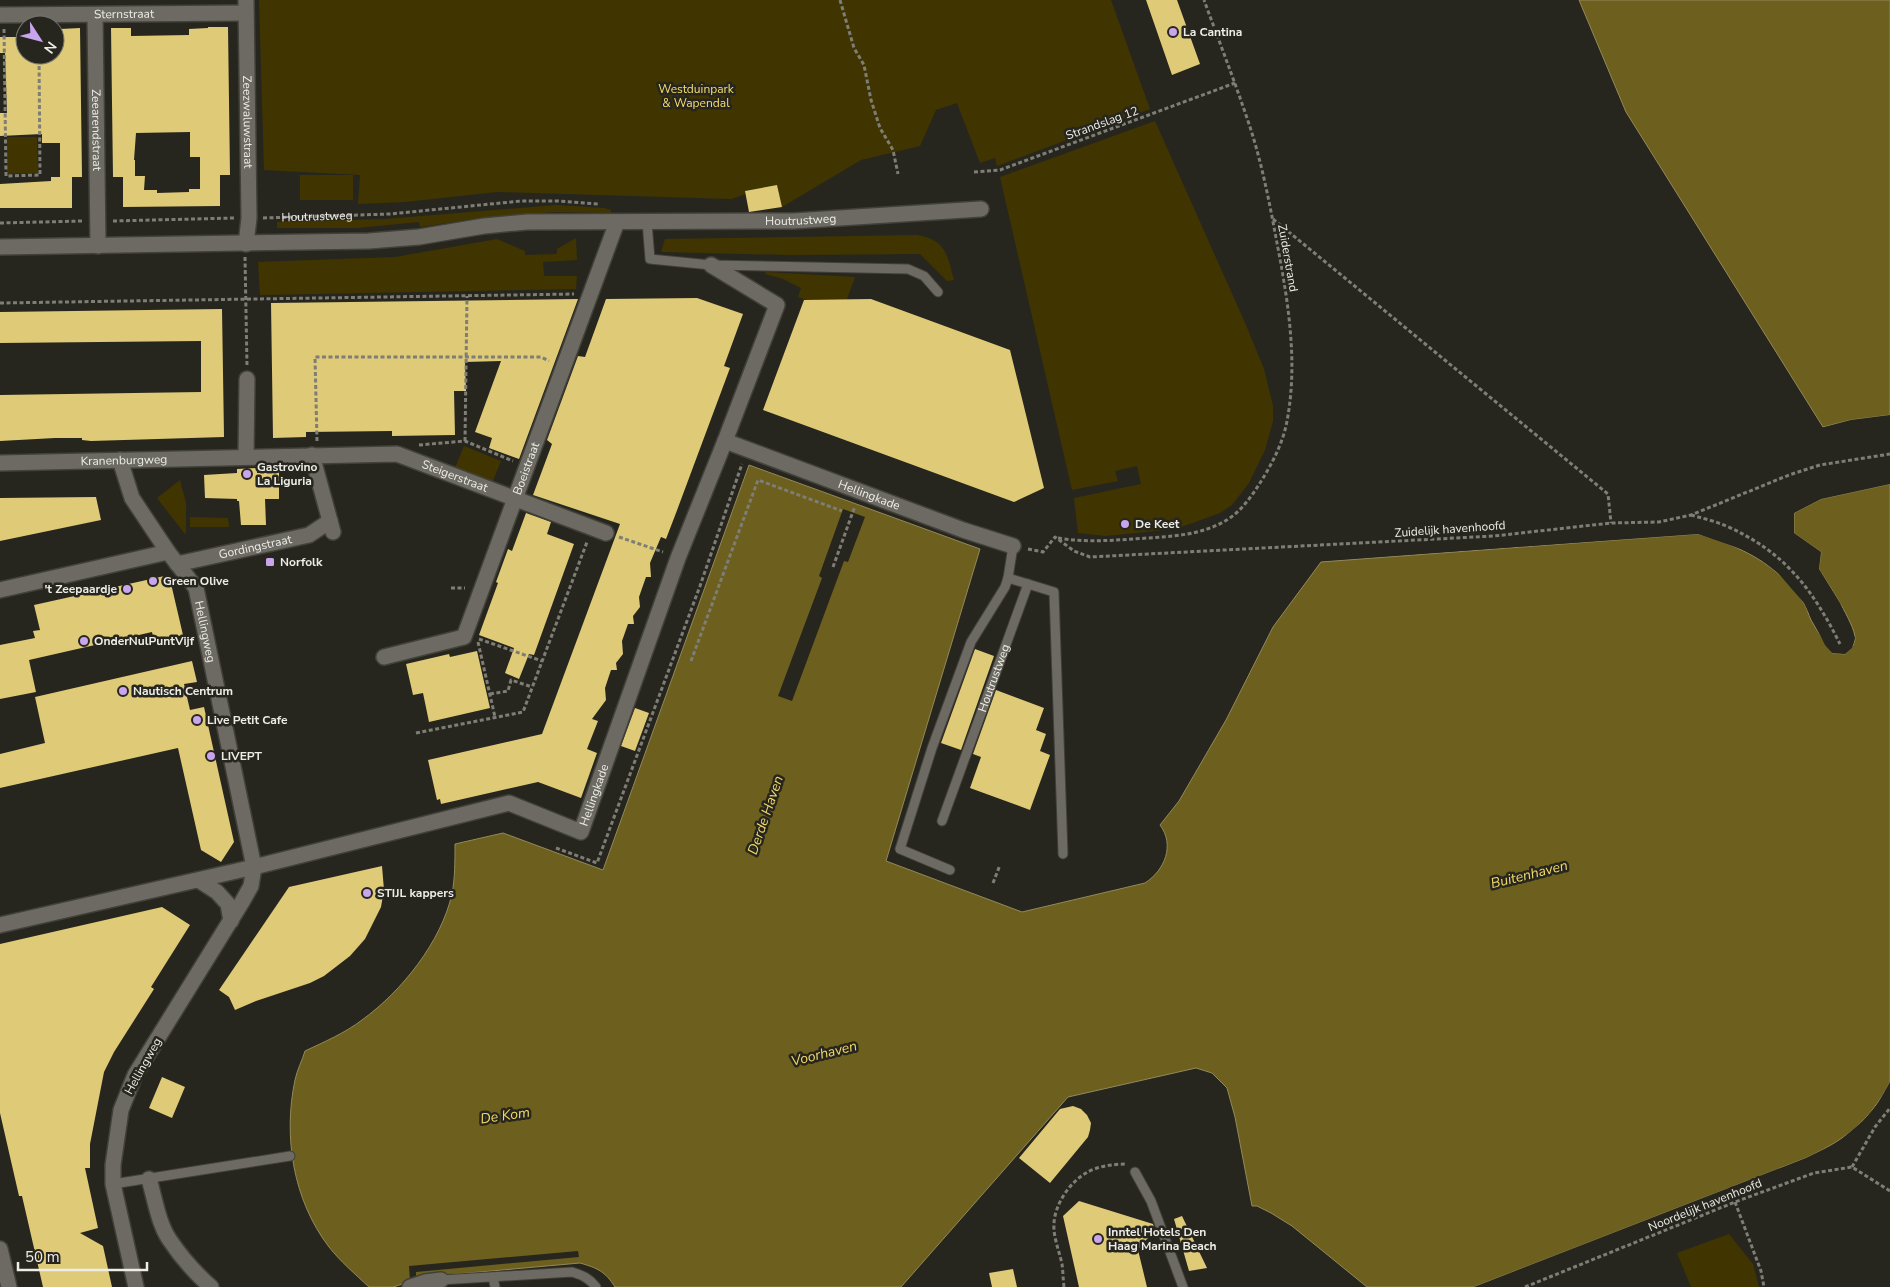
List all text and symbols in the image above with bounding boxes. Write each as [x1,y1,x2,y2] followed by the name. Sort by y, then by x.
[94,6,155,22] street label: Sternstraat
[15,15,65,65] north arrow
[1183,24,1242,40] place label: La Cantina
[1167,26,1179,38] marker: La Cantina
[39,38,61,57] text: N
[239,75,256,169] street label: Zeezwaluwstraat
[658,81,735,111] park label: Westduinpark & Wapendal
[88,89,105,172] street label: Zeearendstraat
[1063,102,1141,144] street label: Strandslag 12
[281,207,353,225] street label: Houtrustweg
[765,210,837,229] street label: Houtrustweg
[1274,223,1302,293] street label: Zuiderstrand
[509,439,543,497] street label: Boeistraat
[80,451,167,469] street label: Kranenburgweg
[420,456,491,496] street label: Steigerstraat
[257,459,318,489] place label: Gastrovino La Liguria
[241,468,253,480] marker: Gastrovino La Liguria
[836,476,903,514] street label: Hellingkade
[1135,516,1180,532] place label: De Keet
[1394,517,1506,541] street label: Zuidelijk havenhoofd
[1119,518,1131,530] marker: De Keet
[217,531,294,563] street label: Gordingstraat
[280,554,323,570] place label: Norfolk
[264,556,276,568] marker: Norfolk
[163,573,229,589] place label: Green Olive
[147,575,159,587] marker: Green Olive
[44,581,117,597] place label: 't Zeepaardje
[121,583,133,595] marker: 't Zeepaardje
[191,599,219,664] street label: Hellingweg
[94,633,195,649] place label: OnderNulPuntVijf
[78,635,90,647] marker: OnderNulPuntVijf
[974,642,1014,714] street label: Houtrustweg
[133,683,233,699] place label: Nautisch Centrum
[117,685,129,697] marker: Nautisch Centrum
[207,712,288,728] place label: Live Petit Cafe
[191,714,203,726] marker: Live Petit Cafe
[221,748,262,764] place label: LIVEPT
[205,750,217,762] marker: LIVEPT
[576,762,612,828] street label: Hellingkade
[743,773,788,857] water label: Derde Haven
[1489,856,1570,893] water label: Buitenhaven
[377,885,454,901] place label: STIJL kappers
[361,887,373,899] marker: STIJL kappers
[121,1035,165,1097] street label: Hellingweg
[789,1036,859,1071] water label: Voorhaven
[479,1103,531,1128] water label: De Kom
[1646,1175,1764,1235] street label: Noordelijk havenhoofd
[1108,1224,1216,1254] place label: Inntel Hotels Den Haag Marina Beach
[1092,1233,1104,1245] marker: Inntel Hotels Den Haag Marina Beach
[18,1240,146,1272] scale bar
[25,1247,60,1267] text: 50 m

